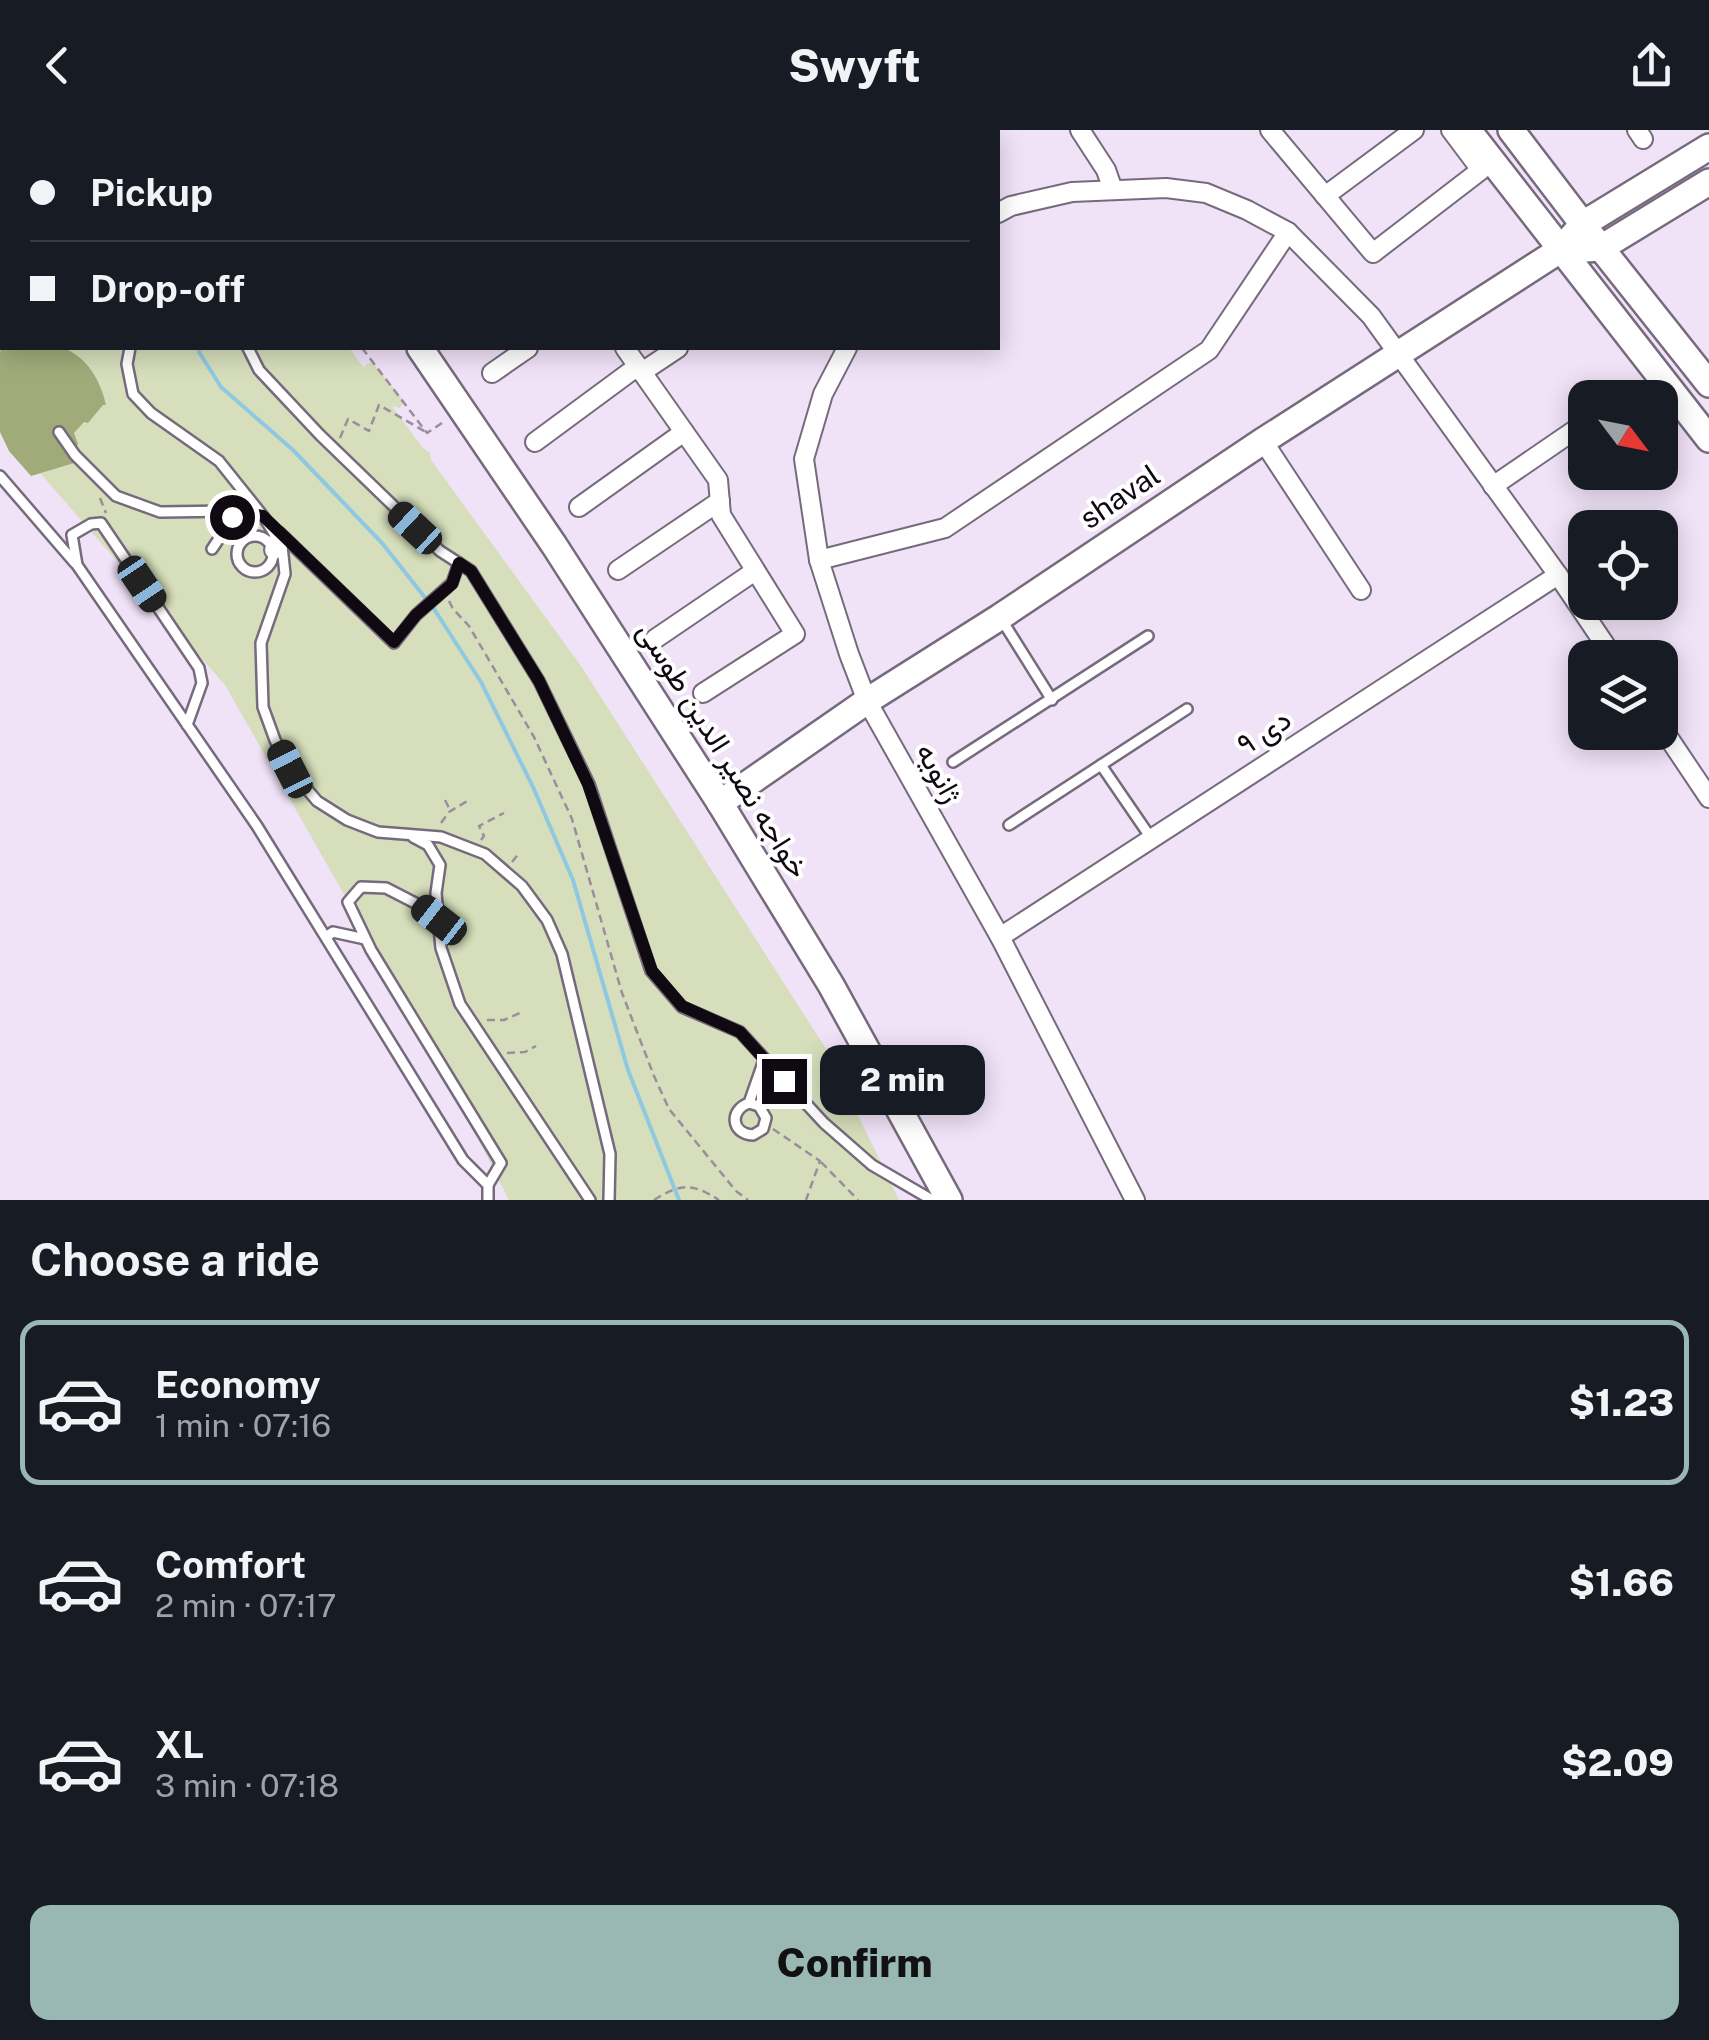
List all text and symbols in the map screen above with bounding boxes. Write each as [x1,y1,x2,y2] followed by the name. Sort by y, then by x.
[30,38,85,93] icon: back
[1624,38,1679,93] icon: share
[788,39,921,92] text: Swyft
[90,170,213,215] text: Pickup
[90,266,245,311] text: Drop-off
[1568,380,1678,490] north arrow
[1568,380,1678,750] map controls
[1072,456,1166,536] street label: shaval
[210,495,255,540] route start
[383,497,447,559] car
[1568,510,1678,620] button: locate
[113,551,171,617] car
[629,615,817,885] street label: خواجه نصیر الدین طوسی
[1568,640,1678,750] button: layers
[1230,700,1298,763] street label: ۹ دی
[263,735,317,803] car
[908,736,971,810] street label: ژانویه
[406,890,472,950] car
[819,1046,984,1116] callout: 2 min
[762,1059,807,1104] route end
[860,1061,945,1098] text: 2 min
[30,1233,320,1286] text: Choose a ride
[35,1358,125,1448] icon: car
[155,1362,321,1407] text: Economy
[1569,1380,1674,1425] text: $1.23
[155,1407,331,1444] text: 1 min · 07:16
[35,1538,125,1628] icon: car
[155,1542,306,1587] text: Comfort
[1569,1560,1674,1605] text: $1.66
[155,1587,336,1624] text: 2 min · 07:17
[35,1718,125,1808] icon: car
[155,1722,204,1767] text: XL
[1561,1740,1674,1785] text: $2.09
[155,1767,339,1804] text: 3 min · 07:18
[30,1905,1679,2020] button: Confirm

